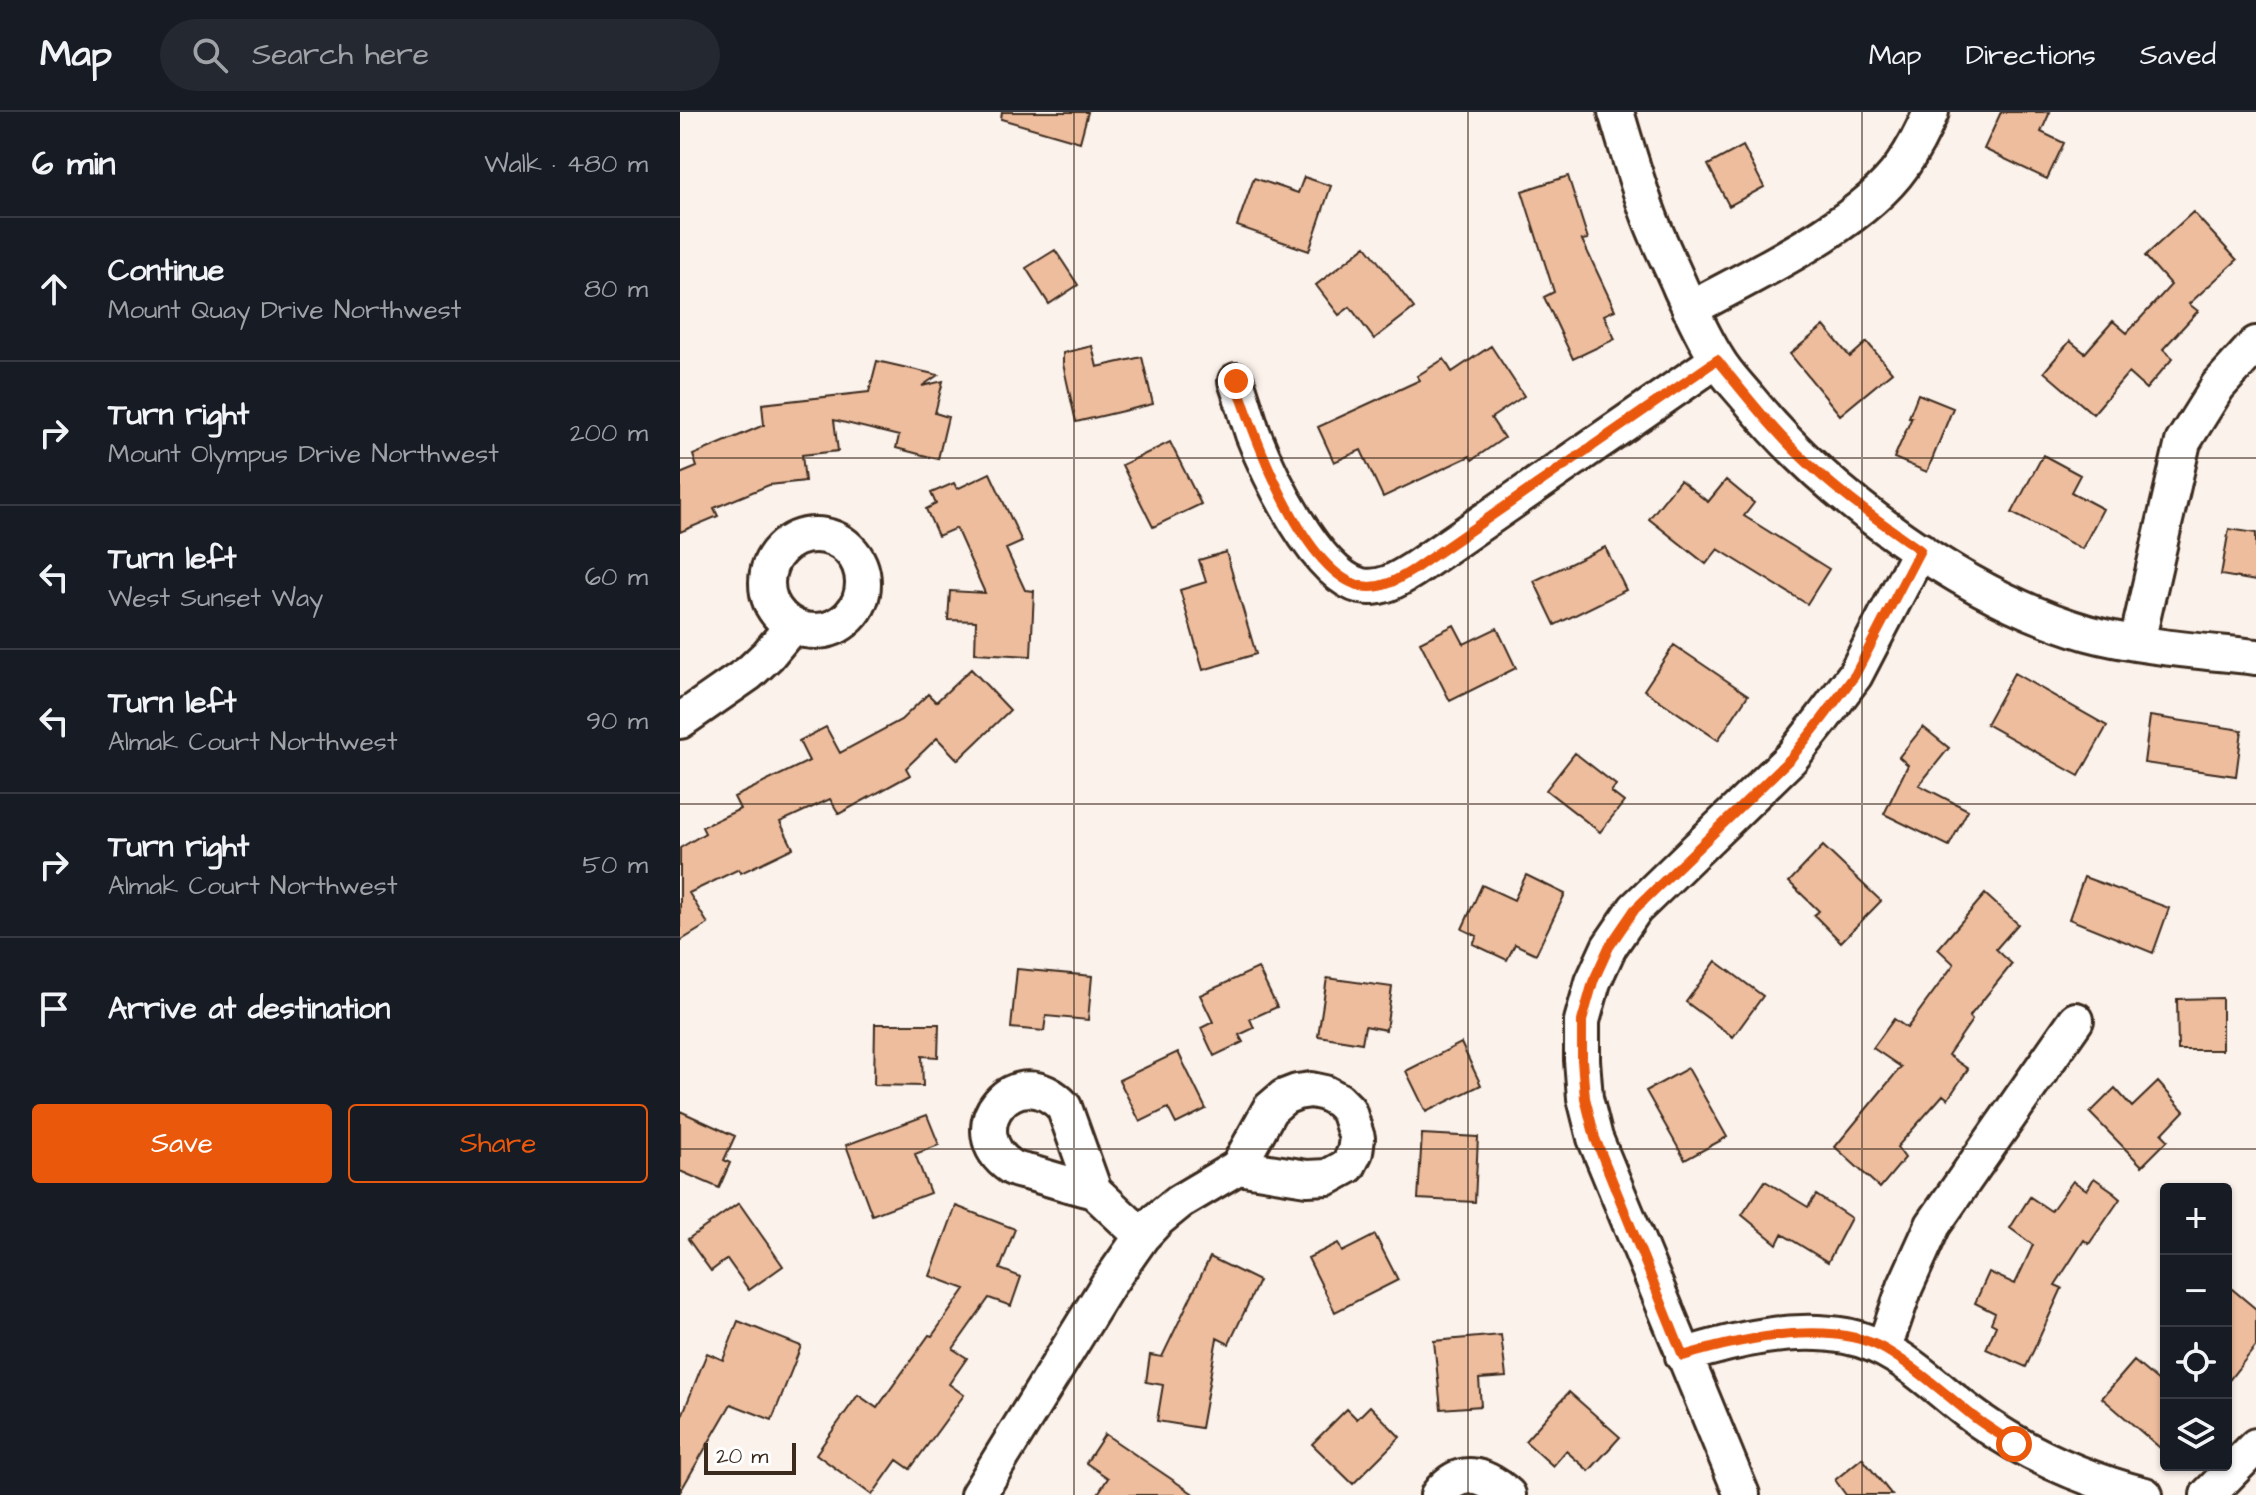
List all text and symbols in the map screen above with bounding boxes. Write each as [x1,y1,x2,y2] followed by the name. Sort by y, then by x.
[160,19,720,91] search box
[40,29,112,81] text: Map
[188,33,232,77] icon: search
[252,34,429,76] text: Search here
[1869,36,1922,75] text: Map
[1966,36,2096,75] text: Directions
[2140,36,2216,75] text: Saved
[32,140,116,188] text: 6 min
[484,146,648,182] text: Walk · 480 m
[108,250,224,292] text: Continue
[32,267,76,311] icon: ahead
[584,271,648,307] text: 80 m
[108,292,461,328] text: Mount Quay Drive Northwest
[1218,363,1254,399] route end
[108,394,249,436] text: Turn right
[32,411,76,455] icon: right
[570,415,648,451] text: 200 m
[108,436,499,472] text: Mount Olympus Drive Northwest
[108,538,236,580] text: Turn left
[32,555,76,599] icon: left
[585,559,648,595] text: 60 m
[108,580,323,616] text: West Sunset Way
[108,682,236,724] text: Turn left
[32,699,76,743] icon: left
[586,703,648,739] text: 90 m
[108,724,397,760] text: Almak Court Northwest
[108,826,249,868] text: Turn right
[32,843,76,887] icon: right
[583,847,648,883] text: 50 m
[108,868,397,904] text: Almak Court Northwest
[32,987,76,1031] icon: arrive
[108,988,390,1030] text: Arrive at destination
[32,1104,332,1183] button: Save
[348,1104,648,1183] button: Share
[2160,1183,2232,1471] map controls
[2160,1183,2232,1255] button: +
[2160,1255,2232,1327] button: −
[2160,1327,2232,1399] button: locate
[2160,1399,2232,1471] button: layers
[1996,1426,2032,1462] route start
[704,1439,796,1475] scale bar
[716,1441,768,1472] text: 20 m

